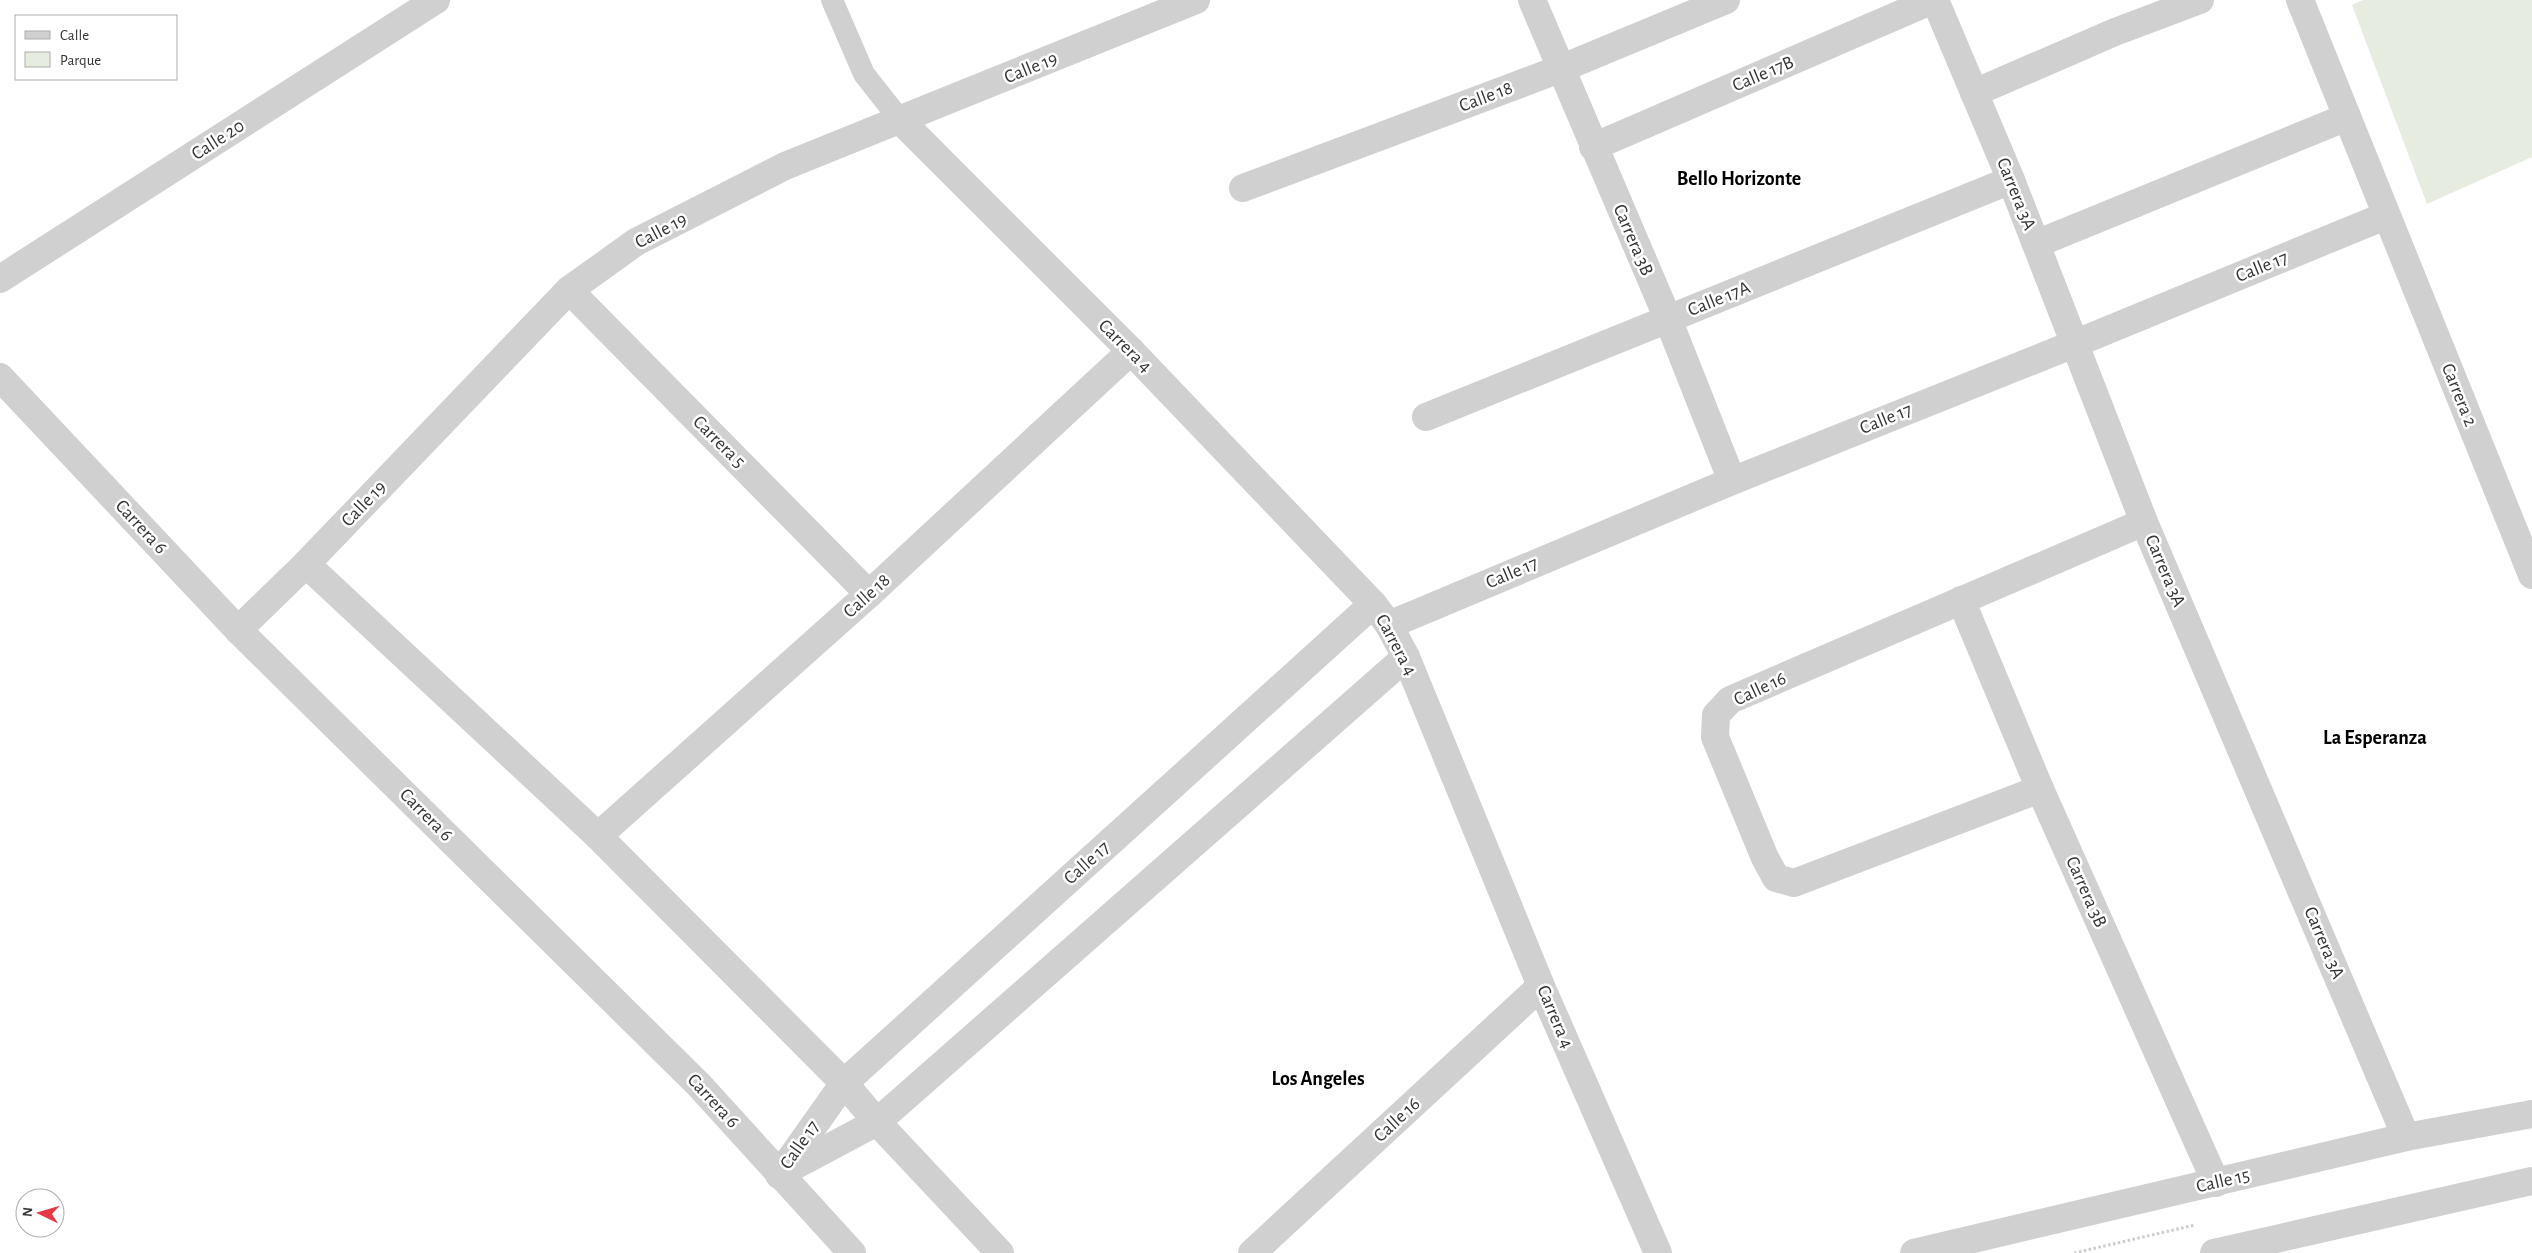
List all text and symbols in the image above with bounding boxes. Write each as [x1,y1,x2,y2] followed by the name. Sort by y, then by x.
[15,15,178,80] legend
[60,28,89,43] text: Calle
[1002,49,1060,87] street label: Calle 19
[60,53,101,68] text: Parque
[1730,53,1796,95] street label: Calle 17B
[1457,78,1515,116] street label: Calle 18
[188,116,248,164] street label: Calle 20
[1993,155,2039,233] street label: Carrera 3A
[1677,169,1801,189] district label: Bello Horizonte
[1610,202,1656,278] street label: Carrera 3B
[632,210,690,252] street label: Calle 19
[2233,248,2291,286] street label: Calle 17
[1685,278,1753,320] street label: Calle 17A
[1095,316,1155,376] street label: Carrera 4
[2438,361,2480,429] street label: Carrera 2
[1857,400,1915,438] street label: Calle 17
[689,412,749,472] street label: Carrera 5
[338,477,390,531] street label: Calle 19
[111,496,171,558] street label: Carrera 6
[2141,532,2189,610] street label: Carrera 3A
[1483,554,1541,592] street label: Calle 17
[840,570,894,622] street label: Calle 18
[1372,611,1420,679] street label: Carrera 4
[1731,669,1789,709] street label: Calle 16
[2323,728,2427,748] district label: La Esperanza
[396,785,456,845] street label: Carrera 6
[1060,838,1114,888] street label: Calle 17
[2062,854,2110,930] street label: Carrera 3B
[2300,904,2348,982] street label: Carrera 3A
[1533,983,1577,1051] street label: Carrera 4
[1271,1069,1365,1089] district label: Los Angeles
[683,1070,743,1132] street label: Carrera 6
[1370,1094,1424,1146] street label: Calle 16
[777,1117,823,1173] street label: Calle 17
[2194,1166,2252,1196] street label: Calle 15
[15,1188,65,1238] north arrow
[21,1206,35,1217] text: N

